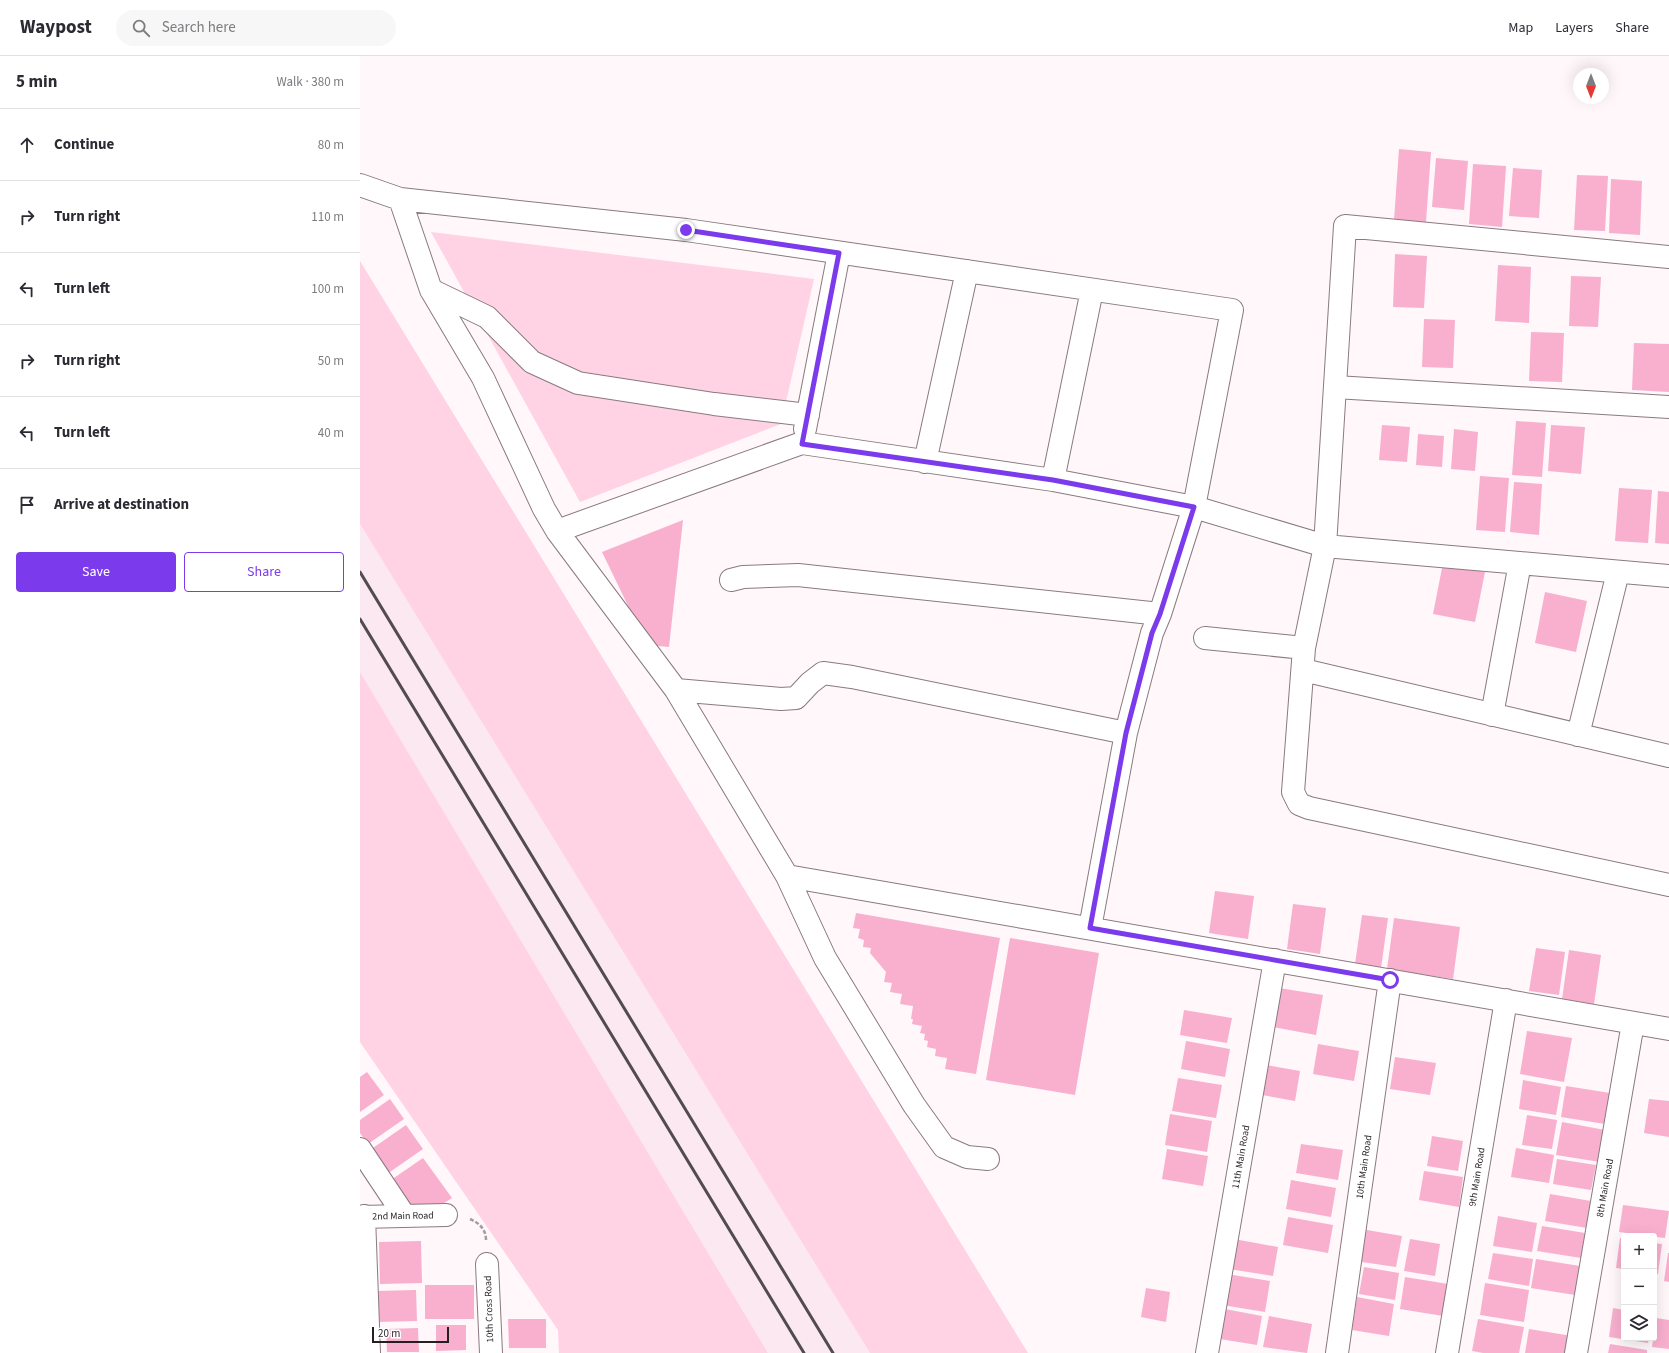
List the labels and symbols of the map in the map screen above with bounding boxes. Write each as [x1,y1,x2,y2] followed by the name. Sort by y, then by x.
[1573,68,1609,104] north arrow
[677,221,695,239] route end
[1381,971,1399,989] route start
[1229,1124,1253,1190] street label: 11th Main Road
[1353,1134,1375,1200] street label: 10th Main Road
[1465,1147,1489,1207] street label: 9th Main Road
[1593,1157,1617,1219] street label: 8th Main Road
[372,1208,434,1224] street label: 2nd Main Road
[481,1275,497,1343] street label: 10th Cross Road
[372,1325,449,1344] scale bar

